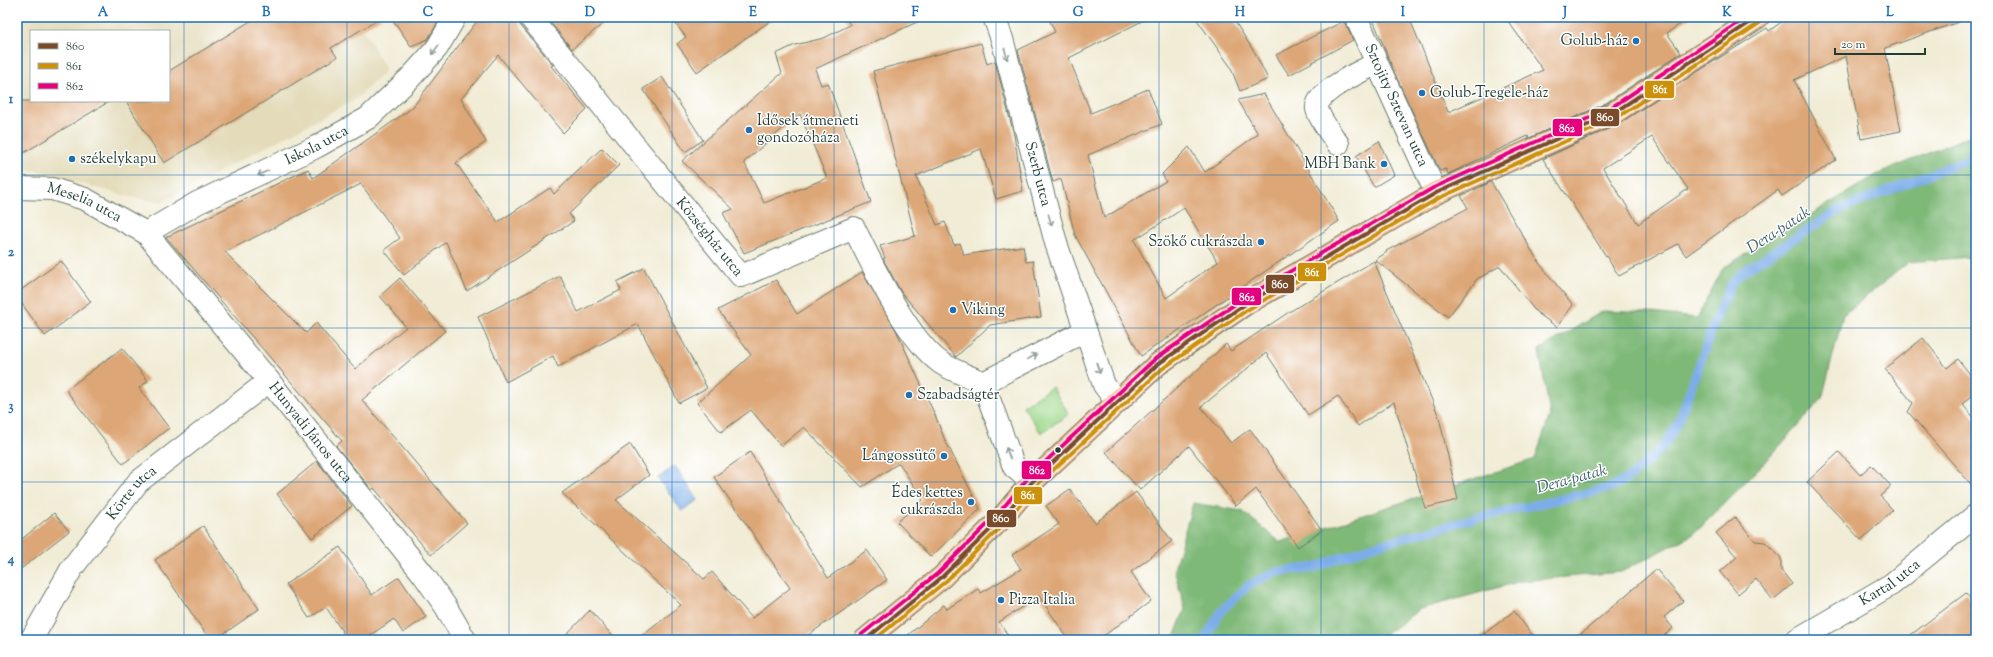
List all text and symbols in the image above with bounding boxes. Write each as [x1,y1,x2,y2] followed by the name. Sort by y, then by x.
[98,4,109,22] text: A
[262,4,271,22] text: B
[423,4,433,22] text: C
[585,4,595,22] text: D
[749,4,757,22] text: E
[911,4,919,22] text: F
[1073,4,1084,22] text: G
[1235,4,1246,22] text: H
[1401,4,1406,22] text: I
[1562,4,1567,22] text: J
[1722,4,1732,22] text: K
[1886,4,1894,22] text: L
[30,30,170,102] legend
[1835,30,1925,56] scale bar
[1560,31,1628,52] place label: Golub-ház
[1631,36,1641,46] marker: Golub-ház
[1841,36,1866,54] text: 20 m
[66,38,84,56] text: 860
[1359,40,1433,170] street label: Sztojity Sztevan utca
[430,45,439,55] one-way arrow
[1003,47,1011,60] one-way arrow
[66,58,82,76] text: 861
[66,78,84,96] text: 862
[1644,80,1675,99] line badge: 861
[1653,82,1668,98] text: 861
[1430,83,1549,104] place label: Golub-Tregele-ház
[1417,88,1427,98] marker: Golub-Tregele-ház
[9,91,14,109] text: 1
[1590,108,1620,127] line badge: 860
[1597,110,1614,126] text: 860
[757,111,859,149] place label: Idősek átmeneti gondozóháza
[1552,118,1583,137] line badge: 862
[282,120,352,171] street label: Iskola utca
[1559,121,1576,137] text: 862
[744,125,754,135] marker: Idősek átmeneti gondozóháza
[1019,139,1056,209] street label: Szerb utca
[80,149,157,170] place label: székelykapu
[67,154,77,164] marker: székelykapu
[1304,154,1376,175] place label: MBH Bank
[1379,159,1389,169] marker: MBH Bank
[257,170,269,177] one-way arrow
[44,178,125,228] street label: Meselia utca
[671,193,748,281] street label: Községház utca
[1743,202,1815,260] water label: Dera-patak
[1047,213,1054,226] one-way arrow
[1148,232,1253,253] place label: Szökő cukrászda
[1256,237,1266,247] marker: Szökő cukrászda
[8,244,15,262] text: 2
[1297,262,1327,282] line badge: 861
[1305,265,1320,281] text: 861
[1265,274,1295,294] line badge: 860
[1272,277,1289,293] text: 860
[1231,287,1262,306] line badge: 862
[1239,290,1256,306] text: 862
[961,300,1005,321] place label: Viking
[948,305,958,315] marker: Viking
[1025,353,1037,360] one-way arrow
[1095,361,1102,374] one-way arrow
[263,378,357,488] street label: Hunyadi János utca
[917,385,1000,406] place label: Szabadságtér
[904,390,914,400] marker: Szabadságtér
[8,398,14,416] text: 3
[1053,445,1063,455] unlabelled marker
[862,446,936,467] place label: Lángossütő
[1004,447,1012,459] one-way arrow
[939,451,949,461] marker: Lángossütő
[1021,460,1052,480] line badge: 862
[1534,460,1610,500] water label: Dera-patak
[102,461,161,525] street label: Körte utca
[1029,463,1046,479] text: 862
[892,482,963,521] place label: Édes kettes cukrászda
[1013,486,1043,505] line badge: 861
[1021,488,1036,504] text: 861
[966,497,976,507] marker: Édes kettes cukrászda
[986,509,1017,528] line badge: 860
[993,511,1010,527] text: 860
[7,551,15,569] text: 4
[1855,554,1925,611] street label: Kartal utca
[1009,590,1075,611] place label: Pizza Italia
[996,595,1006,605] marker: Pizza Italia

